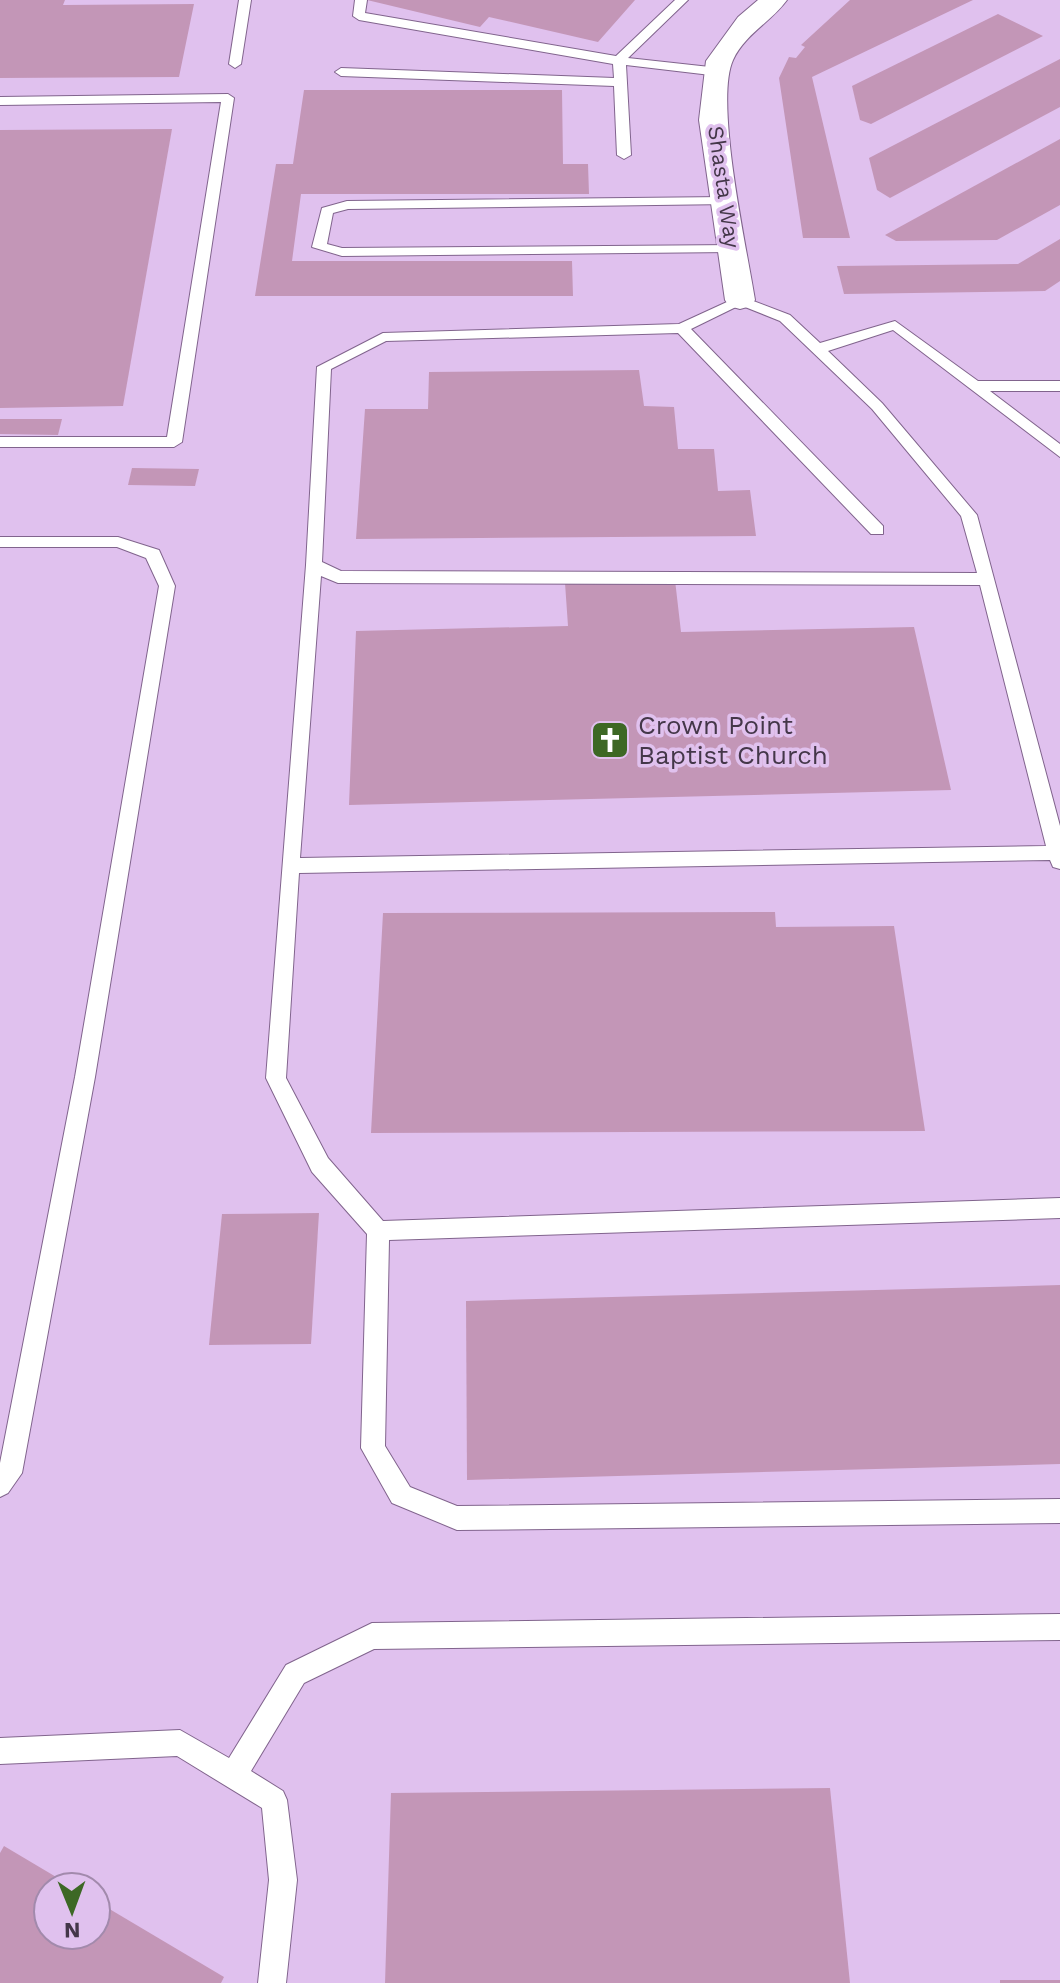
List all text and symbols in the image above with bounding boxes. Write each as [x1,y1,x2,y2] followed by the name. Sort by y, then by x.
[703,124,745,250] street label: Shasta Way
[638,710,828,770] place label: Crown Point Baptist Church
[589,719,631,761] church icon: Crown Point Baptist Church
[32,1871,112,1951] north arrow
[64,1918,81,1943] text: N

